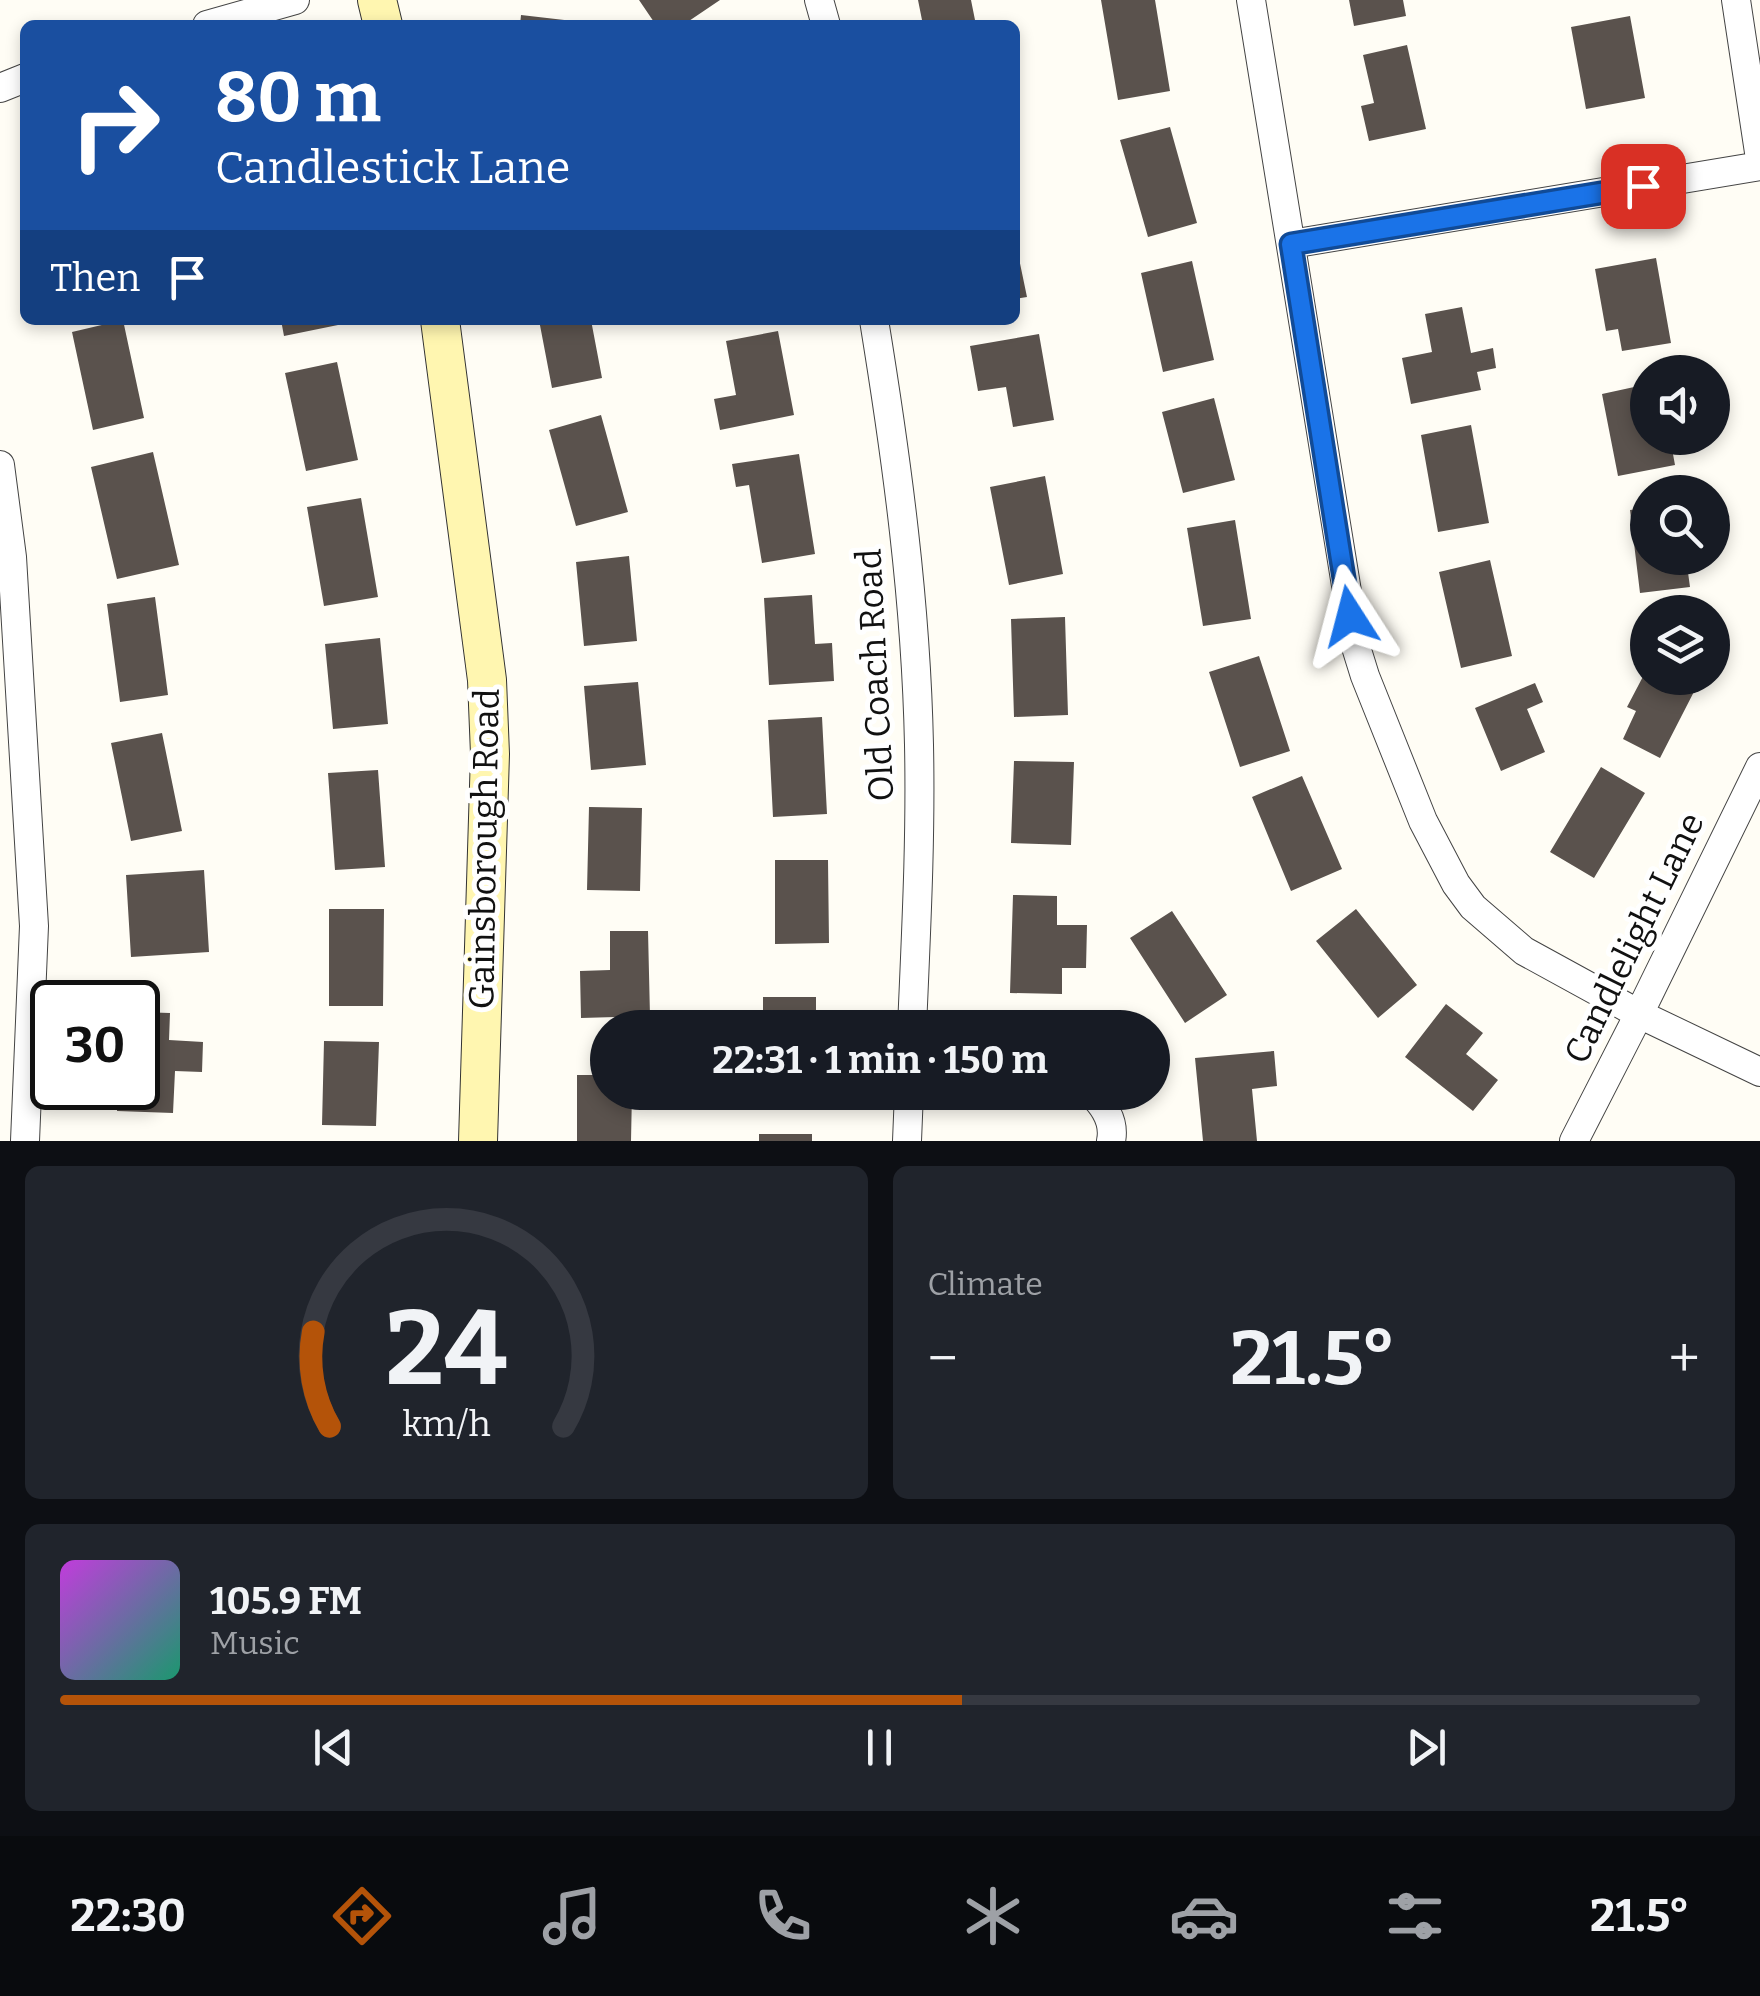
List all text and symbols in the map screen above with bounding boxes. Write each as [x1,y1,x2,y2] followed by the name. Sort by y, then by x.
[215,56,381,140] text: 80 m
[50,60,180,190] icon: right
[215,141,570,195] text: Candlestick Lane
[1601,144,1686,229] pin
[1616,159,1671,214] icon: arrive
[160,250,215,305] icon: arrive
[50,255,140,301] text: Then
[1630,355,1730,695] map controls
[1630,355,1730,455] button: sound
[1630,475,1730,575] button: search
[847,548,903,802] street label: Old Coach Road
[1298,564,1402,668] position arrow
[1630,595,1730,695] button: layers
[460,688,508,1010] street label: Gainsborough Road
[1555,806,1713,1070] street label: Candlelight Lane
[30,980,160,1110] speed limit sign: 30
[712,1037,1048,1083] text: 22:31 · 1 min · 150 m
[928,1265,1043,1303] text: Climate
[385,1287,507,1412] text: 24
[1230,1314,1396,1404] text: 21.5°
[928,1326,958,1392] text: −
[1669,1326,1700,1392] text: +
[402,1403,490,1445] text: km/h
[210,1578,362,1624] text: 105.9 FM
[210,1624,300,1662] text: Music
[306,1720,361,1775] icon: previous
[852,1720,907,1775] icon: pause
[1399,1720,1454,1775] icon: next
[327,1881,397,1951] icon: directions
[537,1881,607,1951] icon: music
[748,1881,818,1951] icon: phone
[958,1881,1028,1951] icon: climate
[1169,1881,1239,1951] icon: car
[1380,1881,1450,1951] icon: filters
[70,1889,186,1943] text: 22:30
[1590,1889,1690,1943] text: 21.5°

